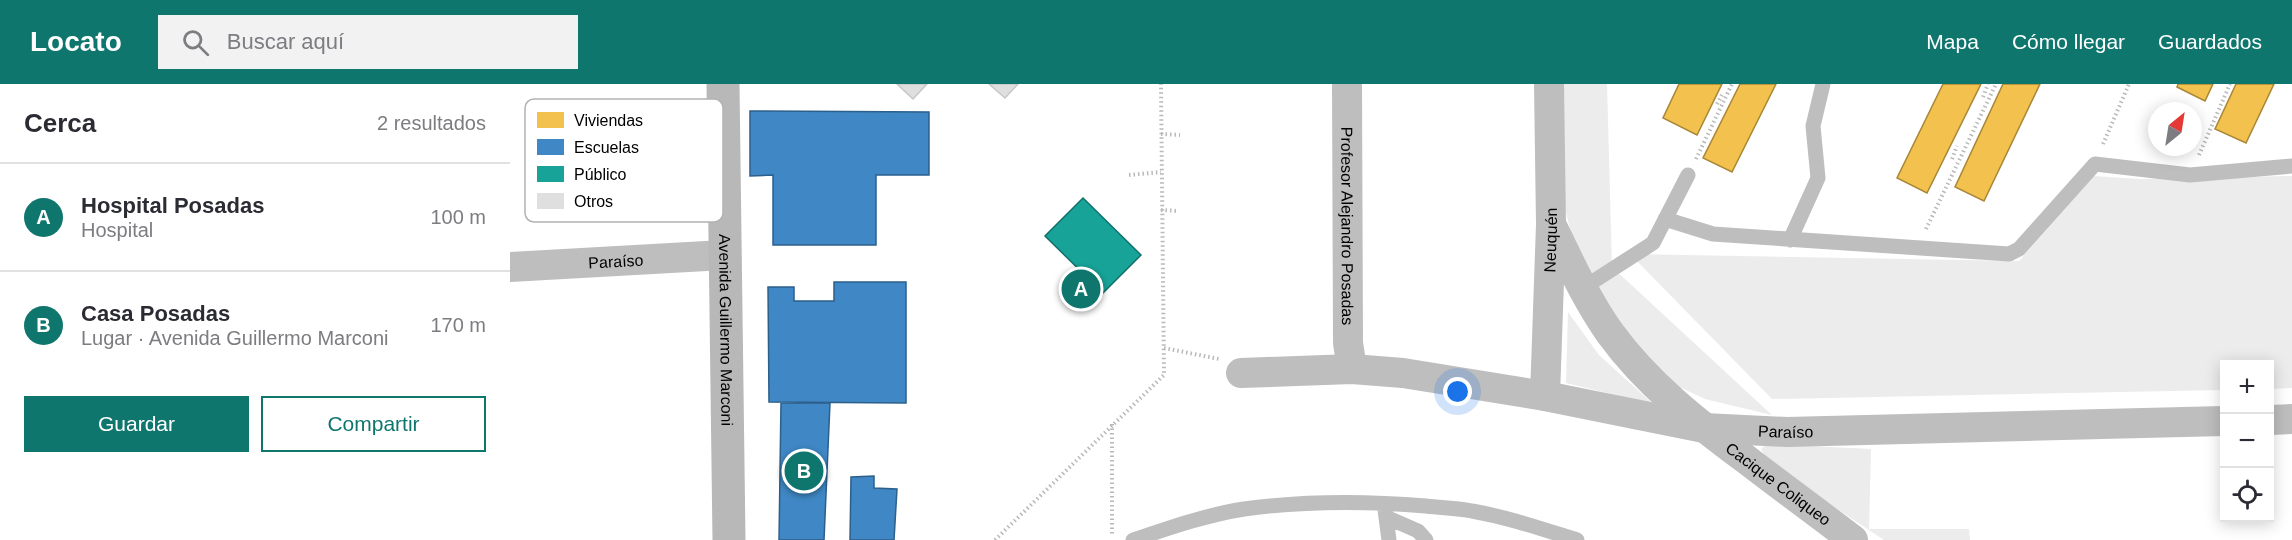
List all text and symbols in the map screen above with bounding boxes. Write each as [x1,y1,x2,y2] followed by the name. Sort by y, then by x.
[158,15,578,69] search box
[30,26,122,57] text: Locato
[179,26,212,59] icon: search
[227,29,344,54] text: Buscar aquí
[1926,30,1979,53] text: Mapa
[2012,30,2125,53] text: Cómo llegar
[2158,30,2262,53] text: Guardados
[525,99,723,222] legend
[2148,102,2202,156] north arrow
[24,108,96,138] text: Cerca
[377,112,486,134] text: 2 resultados
[574,112,643,129] text: Viviendas
[1339,127,1356,325] street label: Profesor Alejandro Posadas
[574,139,639,156] text: Escuelas
[574,166,627,183] text: Público
[81,193,264,218] text: Hospital Posadas
[574,193,613,210] text: Otros
[36,206,51,228] text: A
[430,206,486,228] text: 100 m
[1541,207,1560,273] street label: Neuquén
[81,219,153,241] text: Hospital
[716,234,736,426] street label: Avenida Guillermo Marconi
[588,251,644,271] street label: Paraíso
[1062,266,1100,312] pin: A
[81,301,230,326] text: Casa Posadas
[36,314,51,336] text: B
[430,314,486,336] text: 170 m
[81,327,389,349] text: Lugar · Avenida Guillermo Marconi
[2220,360,2274,522] map controls
[2220,360,2274,414] button: +
[1443,377,1472,406] your location
[24,396,249,452] button: Guardar
[261,396,486,452] button: Compartir
[2220,414,2274,468] button: −
[1758,422,1814,441] street label: Paraíso
[1723,439,1834,529] street label: Cacique Coliqueo
[784,448,824,494] pin: B
[2220,468,2274,522] button: locate

